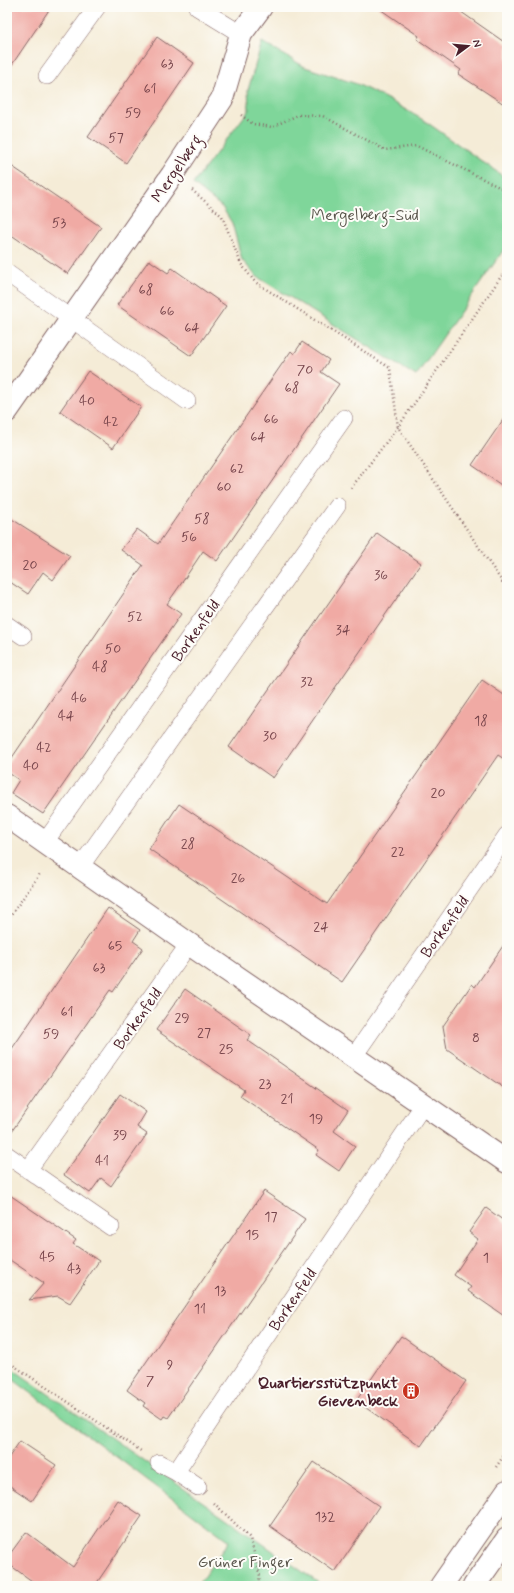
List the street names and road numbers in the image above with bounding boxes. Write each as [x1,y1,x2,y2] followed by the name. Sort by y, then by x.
[147,131,208,207] street label: Mergelberg
[167,596,225,666] street label: Borkenfeld
[416,892,474,962] street label: Borkenfeld
[109,984,167,1054] street label: Borkenfeld
[265,1264,322,1335] street label: Borkenfeld

